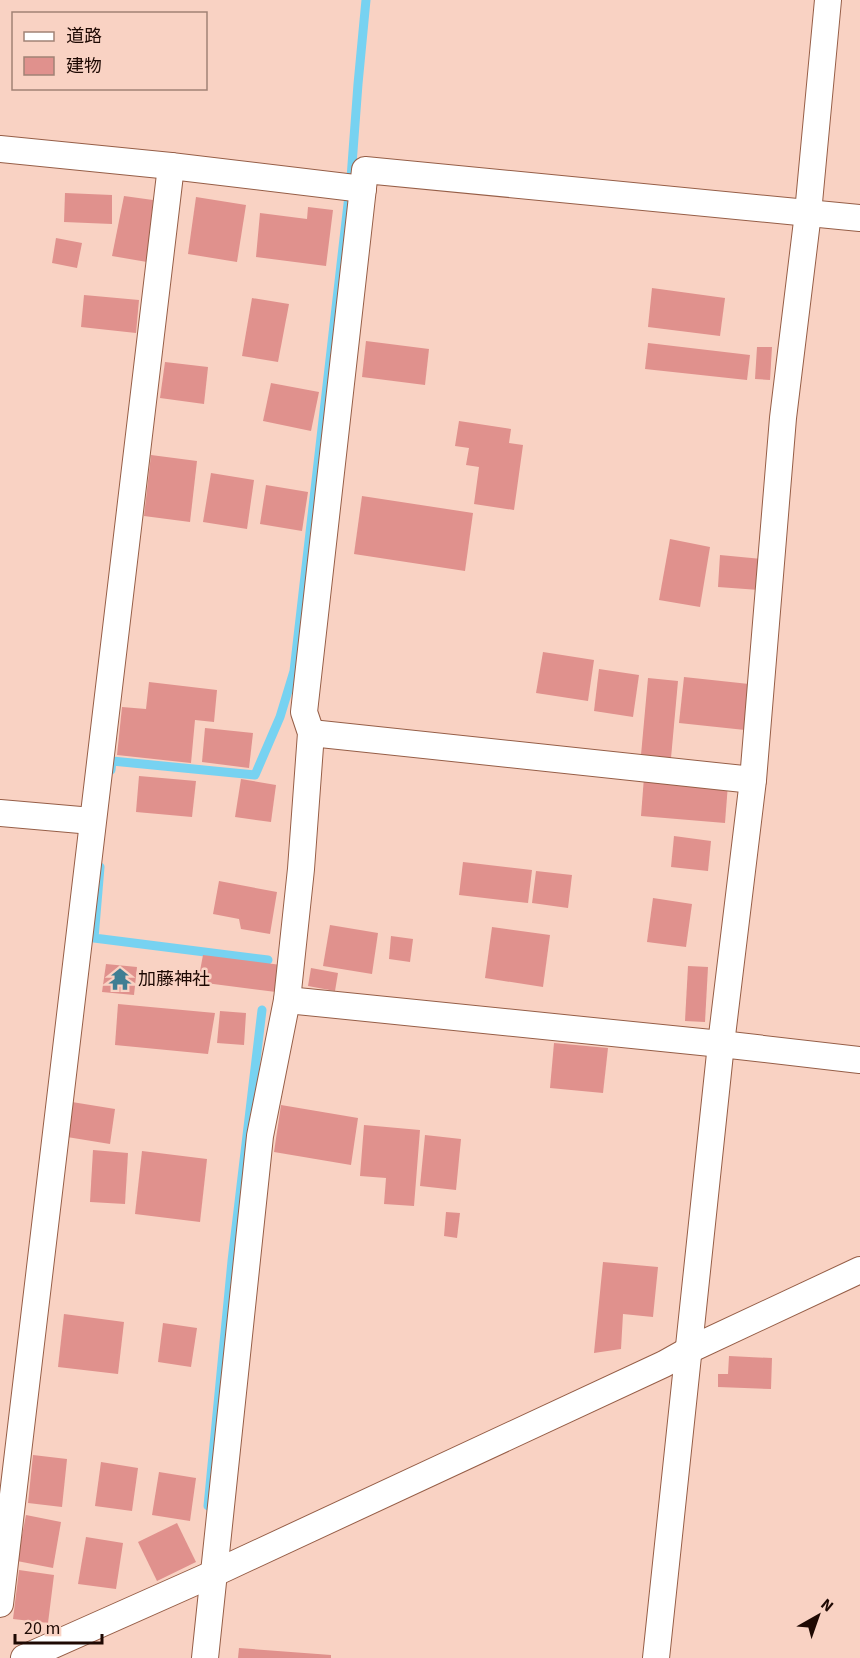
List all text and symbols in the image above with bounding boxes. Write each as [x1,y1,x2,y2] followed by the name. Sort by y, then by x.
[12,12,207,90] legend
[66,24,102,49] text: 道路
[66,54,102,79] text: 建物
[107,966,133,992] temple icon: 加藤神社
[138,967,210,992] place label: 加藤神社
[788,1586,848,1646] north arrow
[816,1593,838,1617] text: N
[15,1607,102,1645] scale bar
[24,1616,60,1641] text: 20 m

